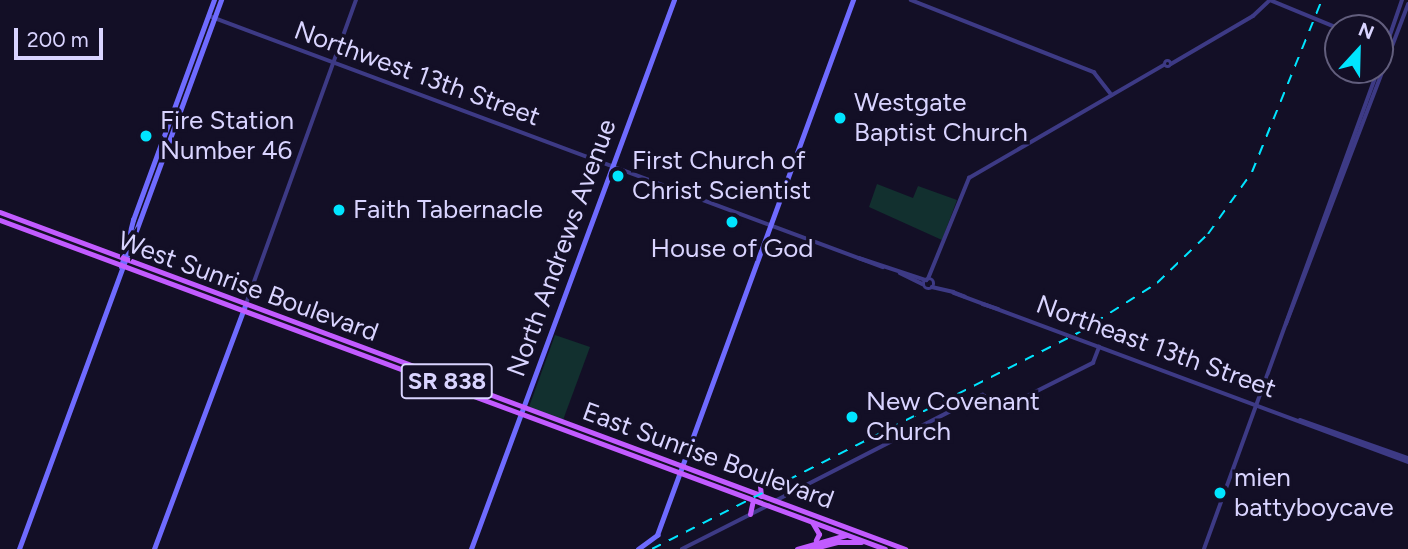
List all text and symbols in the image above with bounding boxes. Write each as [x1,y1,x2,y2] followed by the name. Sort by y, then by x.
[18,14,107,58] scale bar
[1324,14,1394,84] north arrow
[290,15,544,133] street label: Northwest 13th Street
[1355,18,1377,44] text: N
[27,27,89,52] text: 200 m
[854,87,1028,148] place label: Westgate Baptist Church
[160,105,294,166] place label: Fire Station Number 46
[832,110,848,126] marker: Westgate Baptist Church
[501,115,623,381] street label: North Andrews Avenue
[138,128,154,144] marker: Fire Station Number 46
[632,145,811,206] place label: First Church of Christ Scientist
[610,168,626,184] marker: First Church of Christ Scientist
[353,194,543,226] place label: Faith Tabernacle
[331,202,347,218] marker: Faith Tabernacle
[724,214,740,230] marker: House of God
[114,225,382,349] street label: West Sunrise Boulevard
[650,233,814,265] place label: House of God
[1032,289,1280,405] street label: Northeast 13th Street
[400,360,494,402] road number: SR 838
[866,386,1040,448] place label: New Covenant Church
[578,396,838,516] street label: East Sunrise Boulevard
[844,409,860,425] marker: New Covenant Church
[1234,462,1394,524] place label: mien battyboycave
[1212,485,1228,501] marker: mien battyboycave

